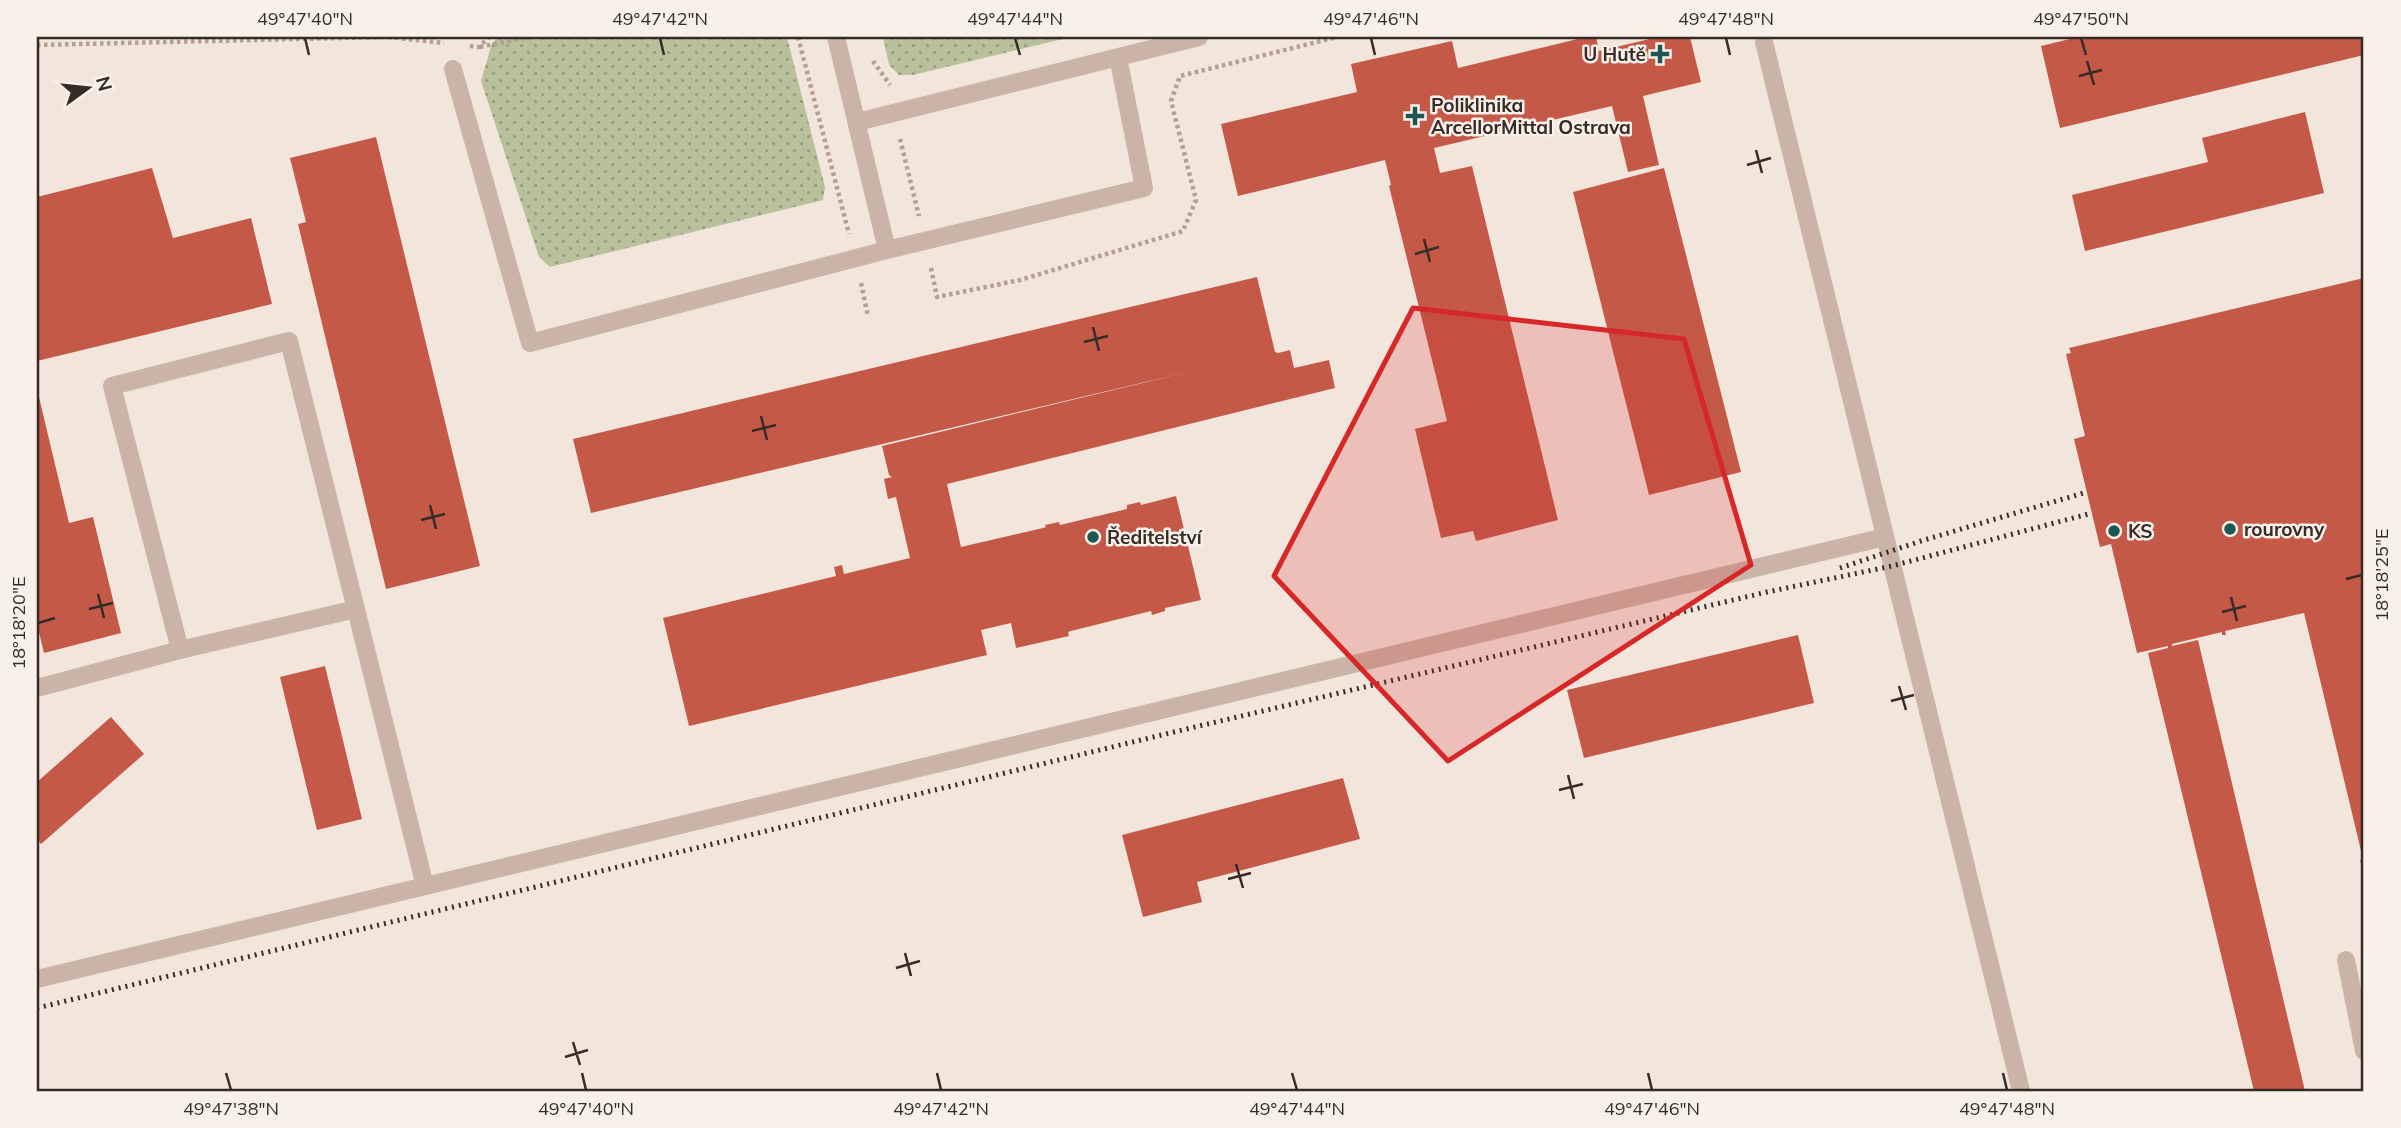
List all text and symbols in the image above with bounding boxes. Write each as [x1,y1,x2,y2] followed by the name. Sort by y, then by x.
[257,7,353,30] text: 49°47'40"N
[612,7,708,30] text: 49°47'42"N
[967,7,1063,30] text: 49°47'44"N
[1323,7,1419,30] text: 49°47'46"N
[1678,7,1774,30] text: 49°47'48"N
[2033,7,2129,30] text: 49°47'50"N
[1583,42,1646,66] place label: U Hutě
[1652,46,1668,62] marker: U Hutě
[52,52,122,122] north arrow
[91,74,118,94] text: N
[1431,93,1631,139] place label: Poliklinika ArcellorMittal Ostrava
[1405,106,1425,126] marker: Poliklinika ArcellorMittal Ostrava
[2244,517,2325,541] place label: rourovny
[2128,519,2152,543] place label: KS
[2222,521,2238,537] marker: rourovny
[2106,523,2122,539] marker: KS
[1107,525,1203,549] place label: Ředitelství
[2370,528,2393,622] text: 18°18'25"E
[1085,529,1101,545] marker: Ředitelství
[7,576,30,670] text: 18°18'20"E
[183,1097,279,1120] text: 49°47'38"N
[538,1097,634,1120] text: 49°47'40"N
[893,1097,989,1120] text: 49°47'42"N
[1249,1097,1345,1120] text: 49°47'44"N
[1604,1097,1700,1120] text: 49°47'46"N
[1959,1097,2055,1120] text: 49°47'48"N

